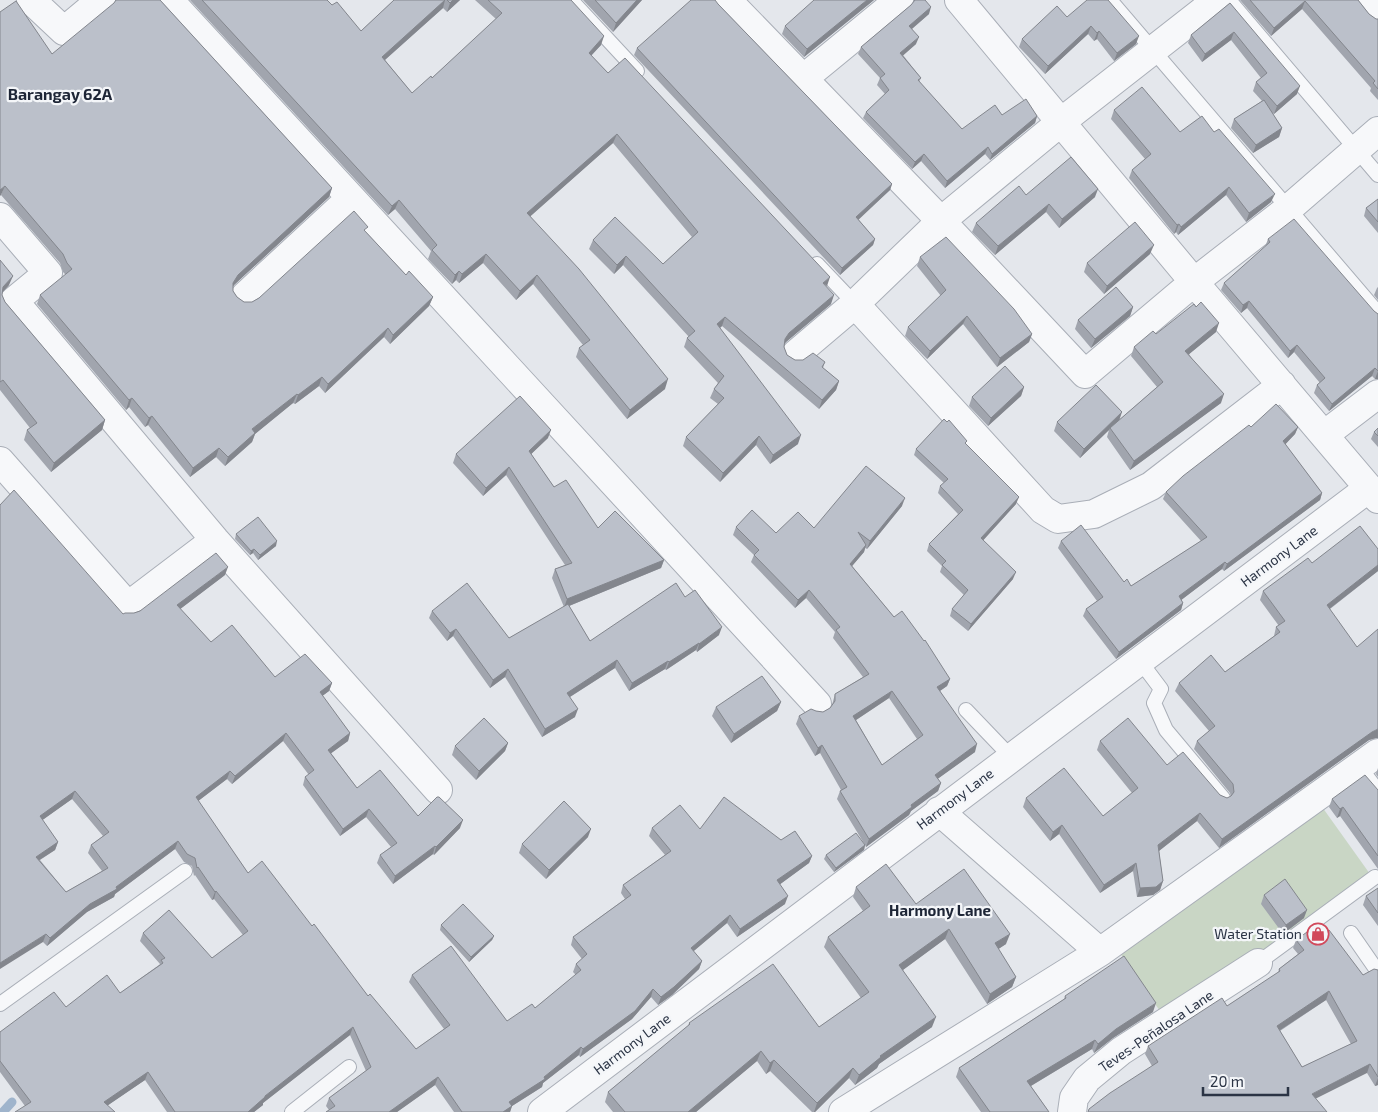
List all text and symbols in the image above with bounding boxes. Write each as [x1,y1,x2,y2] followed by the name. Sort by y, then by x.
[8,84,113,104] district label: Barangay 62A
[1237,521,1320,590] street label: Harmony Lane
[913,764,996,833] street label: Harmony Lane
[889,901,991,920] district label: Harmony Lane
[1306,922,1330,946] shop icon: Water Station
[1214,925,1302,942] place label: Water Station
[1095,986,1216,1075] street label: Teves-Peñalosa Lane
[590,1009,673,1078] street label: Harmony Lane
[1203,1064,1288,1096] scale bar
[1210,1072,1244,1090] text: 20 m

